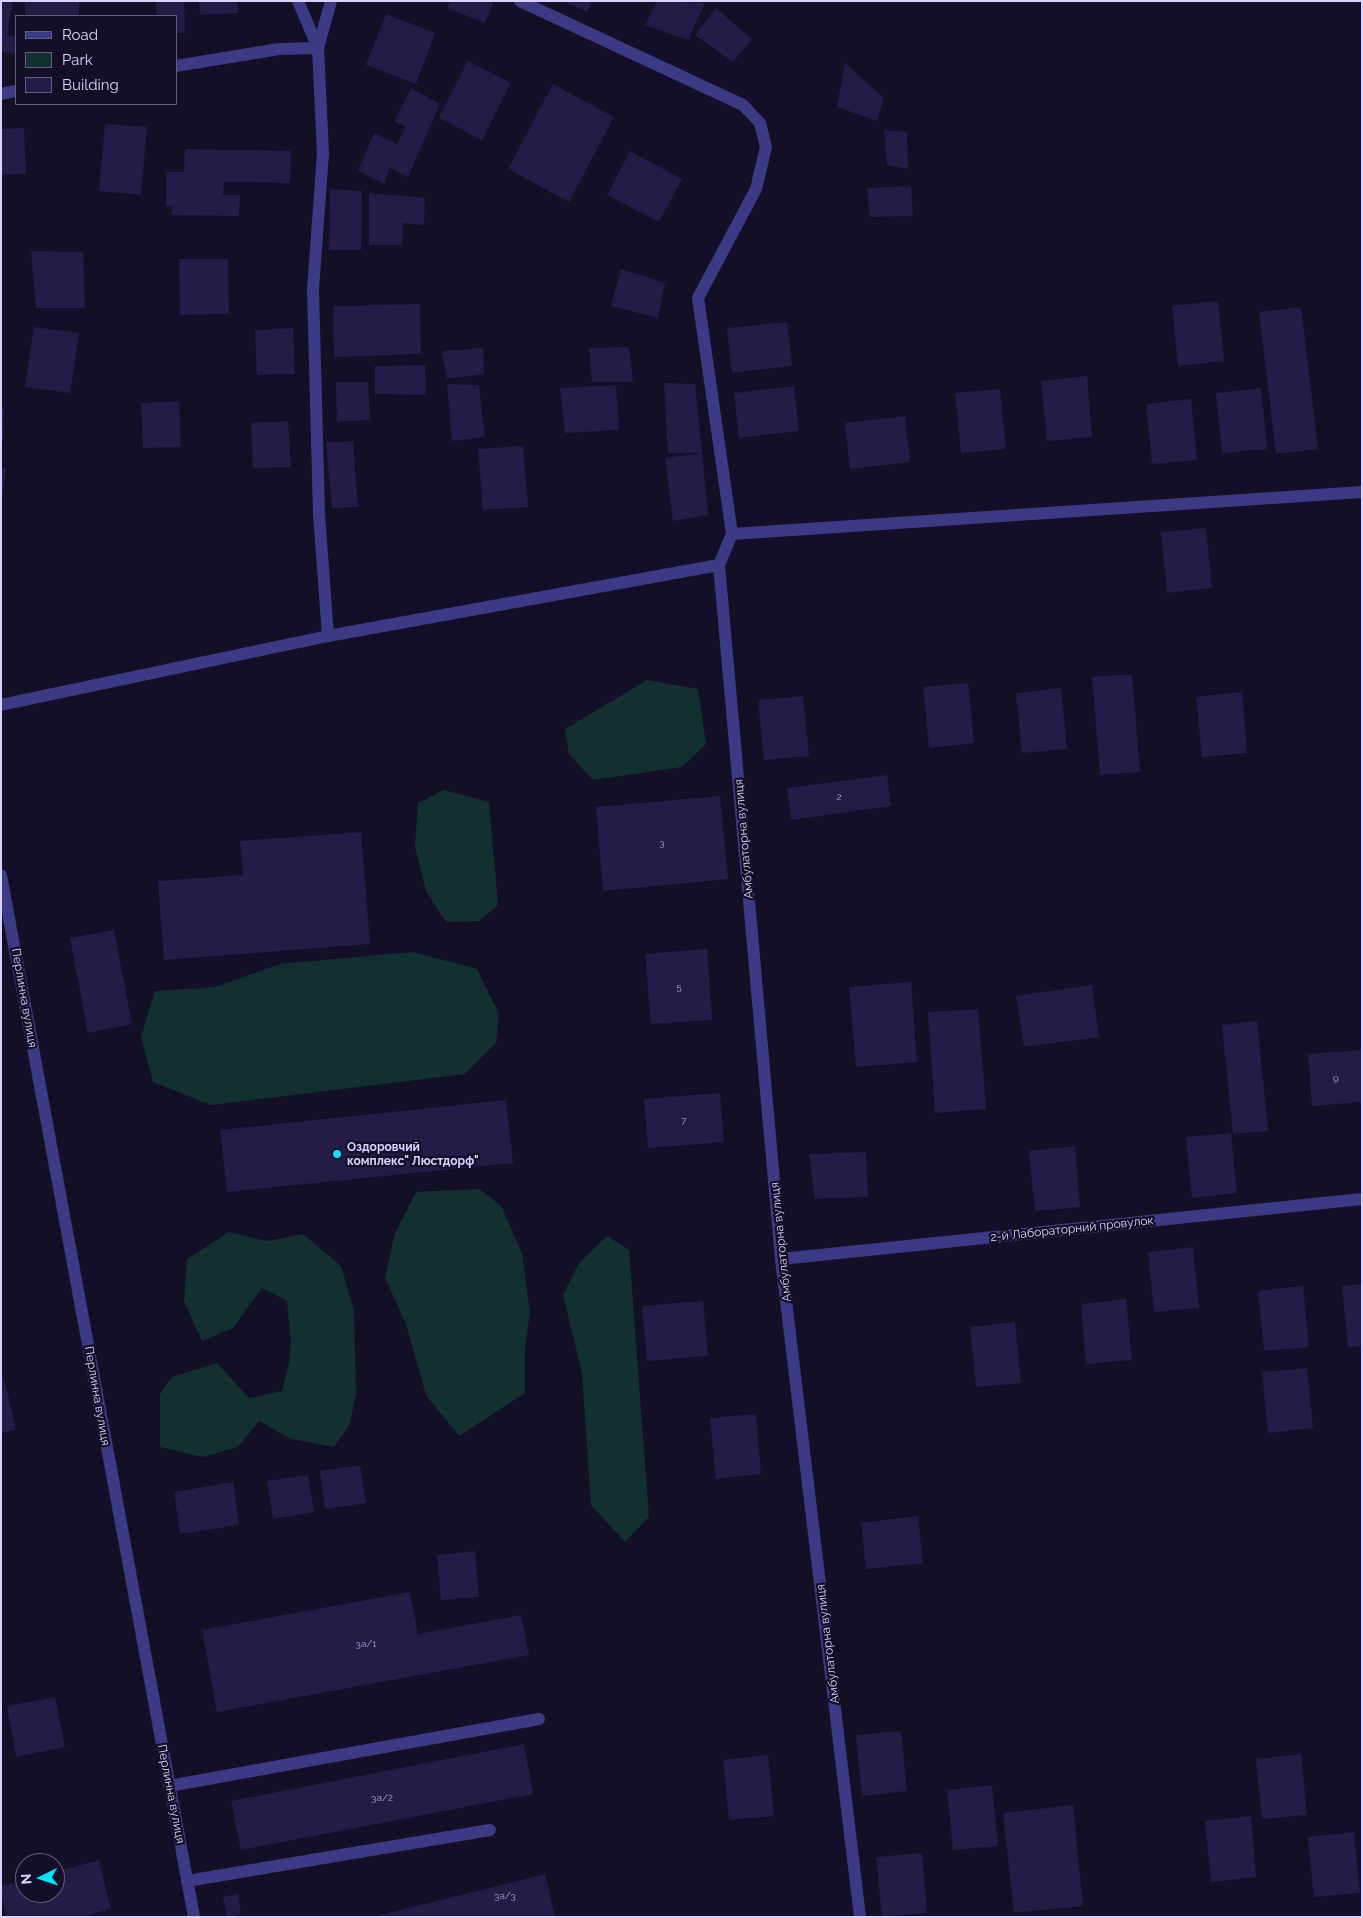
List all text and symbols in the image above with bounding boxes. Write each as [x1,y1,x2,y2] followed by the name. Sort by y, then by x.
[15,15,178,105] legend
[62,26,98,44] text: Road
[62,51,93,69] text: Park
[62,76,119,94] text: Building
[732,778,756,900] street label: Амбулаторна вулиця
[836,791,842,803] house number: 2
[659,837,665,849] house number: 3
[8,947,40,1049] street label: Перлинна вулиця
[676,981,682,993] house number: 5
[1333,1072,1339,1084] house number: 9
[681,1115,687,1127] house number: 7
[347,1140,479,1168] place label: Оздоровчий комплекс" Люстдорф"
[331,1148,343,1160] marker: Оздоровчий комплекс" Люстдорф"
[768,1181,794,1303] street label: Амбулаторна вулиця
[990,1213,1154,1245] street label: 2-й Лабораторний провулок
[81,1345,113,1447] street label: Перлинна вулиця
[814,1583,842,1705] street label: Амбулаторна вулиця
[356,1638,376,1650] house number: 3а/1
[154,1743,188,1845] street label: Перлинна вулиця
[371,1792,393,1804] house number: 3а/2
[15,1853,65,1903] north arrow
[18,1873,34,1885] text: N
[494,1890,516,1902] house number: 3а/3

